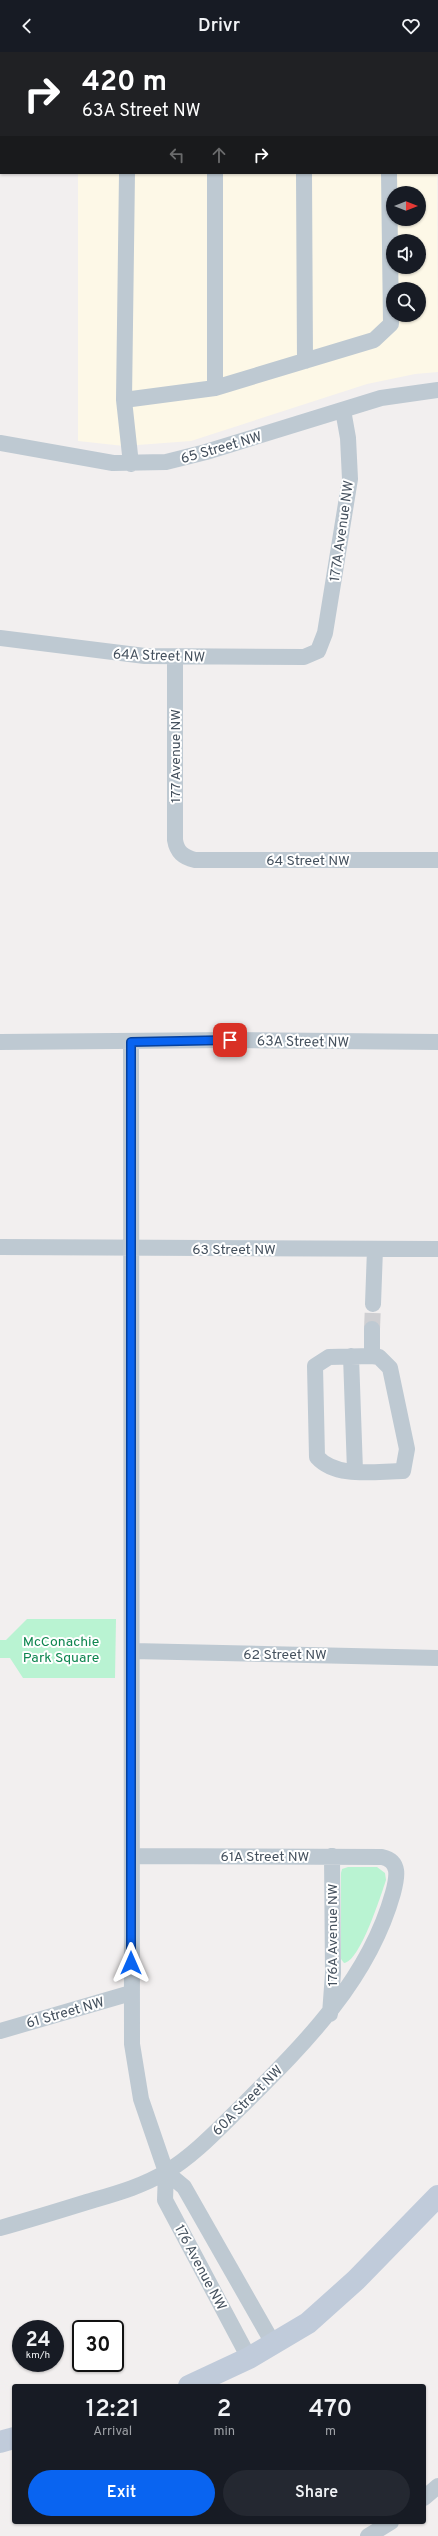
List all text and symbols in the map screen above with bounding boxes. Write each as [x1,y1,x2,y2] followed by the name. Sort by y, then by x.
[16,15,38,37] icon: back
[198,15,240,38] text: Drivr
[400,15,422,37] icon: heart
[82,65,167,101] text: 420 m
[16,68,68,120] icon: right
[82,100,201,123] text: 63A Street NW
[166,144,188,166] icon: left
[208,144,230,166] icon: ahead
[250,144,272,166] icon: right
[386,186,426,226] north arrow
[386,186,426,322] map controls
[386,234,426,274] button: sound
[386,282,426,322] button: search
[179,429,264,468] street label: 65 Street NW
[327,479,358,583] street label: 177A Avenue NW
[112,646,206,667] street label: 64A Street NW
[168,709,185,803] street label: 177 Avenue NW
[266,853,350,870] street label: 64 Street NW
[213,1023,247,1057] pin
[219,1029,241,1051] icon: arrive
[257,1033,349,1052] street label: 63A Street NW
[192,1242,276,1259] street label: 63 Street NW
[23,1634,99,1667] park label: McConachie Park Square
[243,1647,327,1664] street label: 62 Street NW
[221,1849,310,1866] street label: 61A Street NW
[325,1883,342,1987] street label: 176A Avenue NW
[110,1942,152,1984] position arrow
[25,1994,107,2033] street label: 61 Street NW
[209,2062,287,2140] street label: 60A Street NW
[170,2222,229,2314] street label: 176 Avenue NW
[72,2320,124,2372] speed limit sign: 30
[25,2328,51,2354] text: 24
[26,2349,50,2362] text: km/h
[86,2395,140,2425] text: 12:21
[217,2395,232,2425] text: 2
[309,2395,352,2425] text: 470
[93,2424,132,2440] text: Arrival
[213,2424,235,2440] text: min
[325,2424,336,2440] text: m
[28,2470,215,2516] button: Exit
[223,2470,410,2516] button: Share

